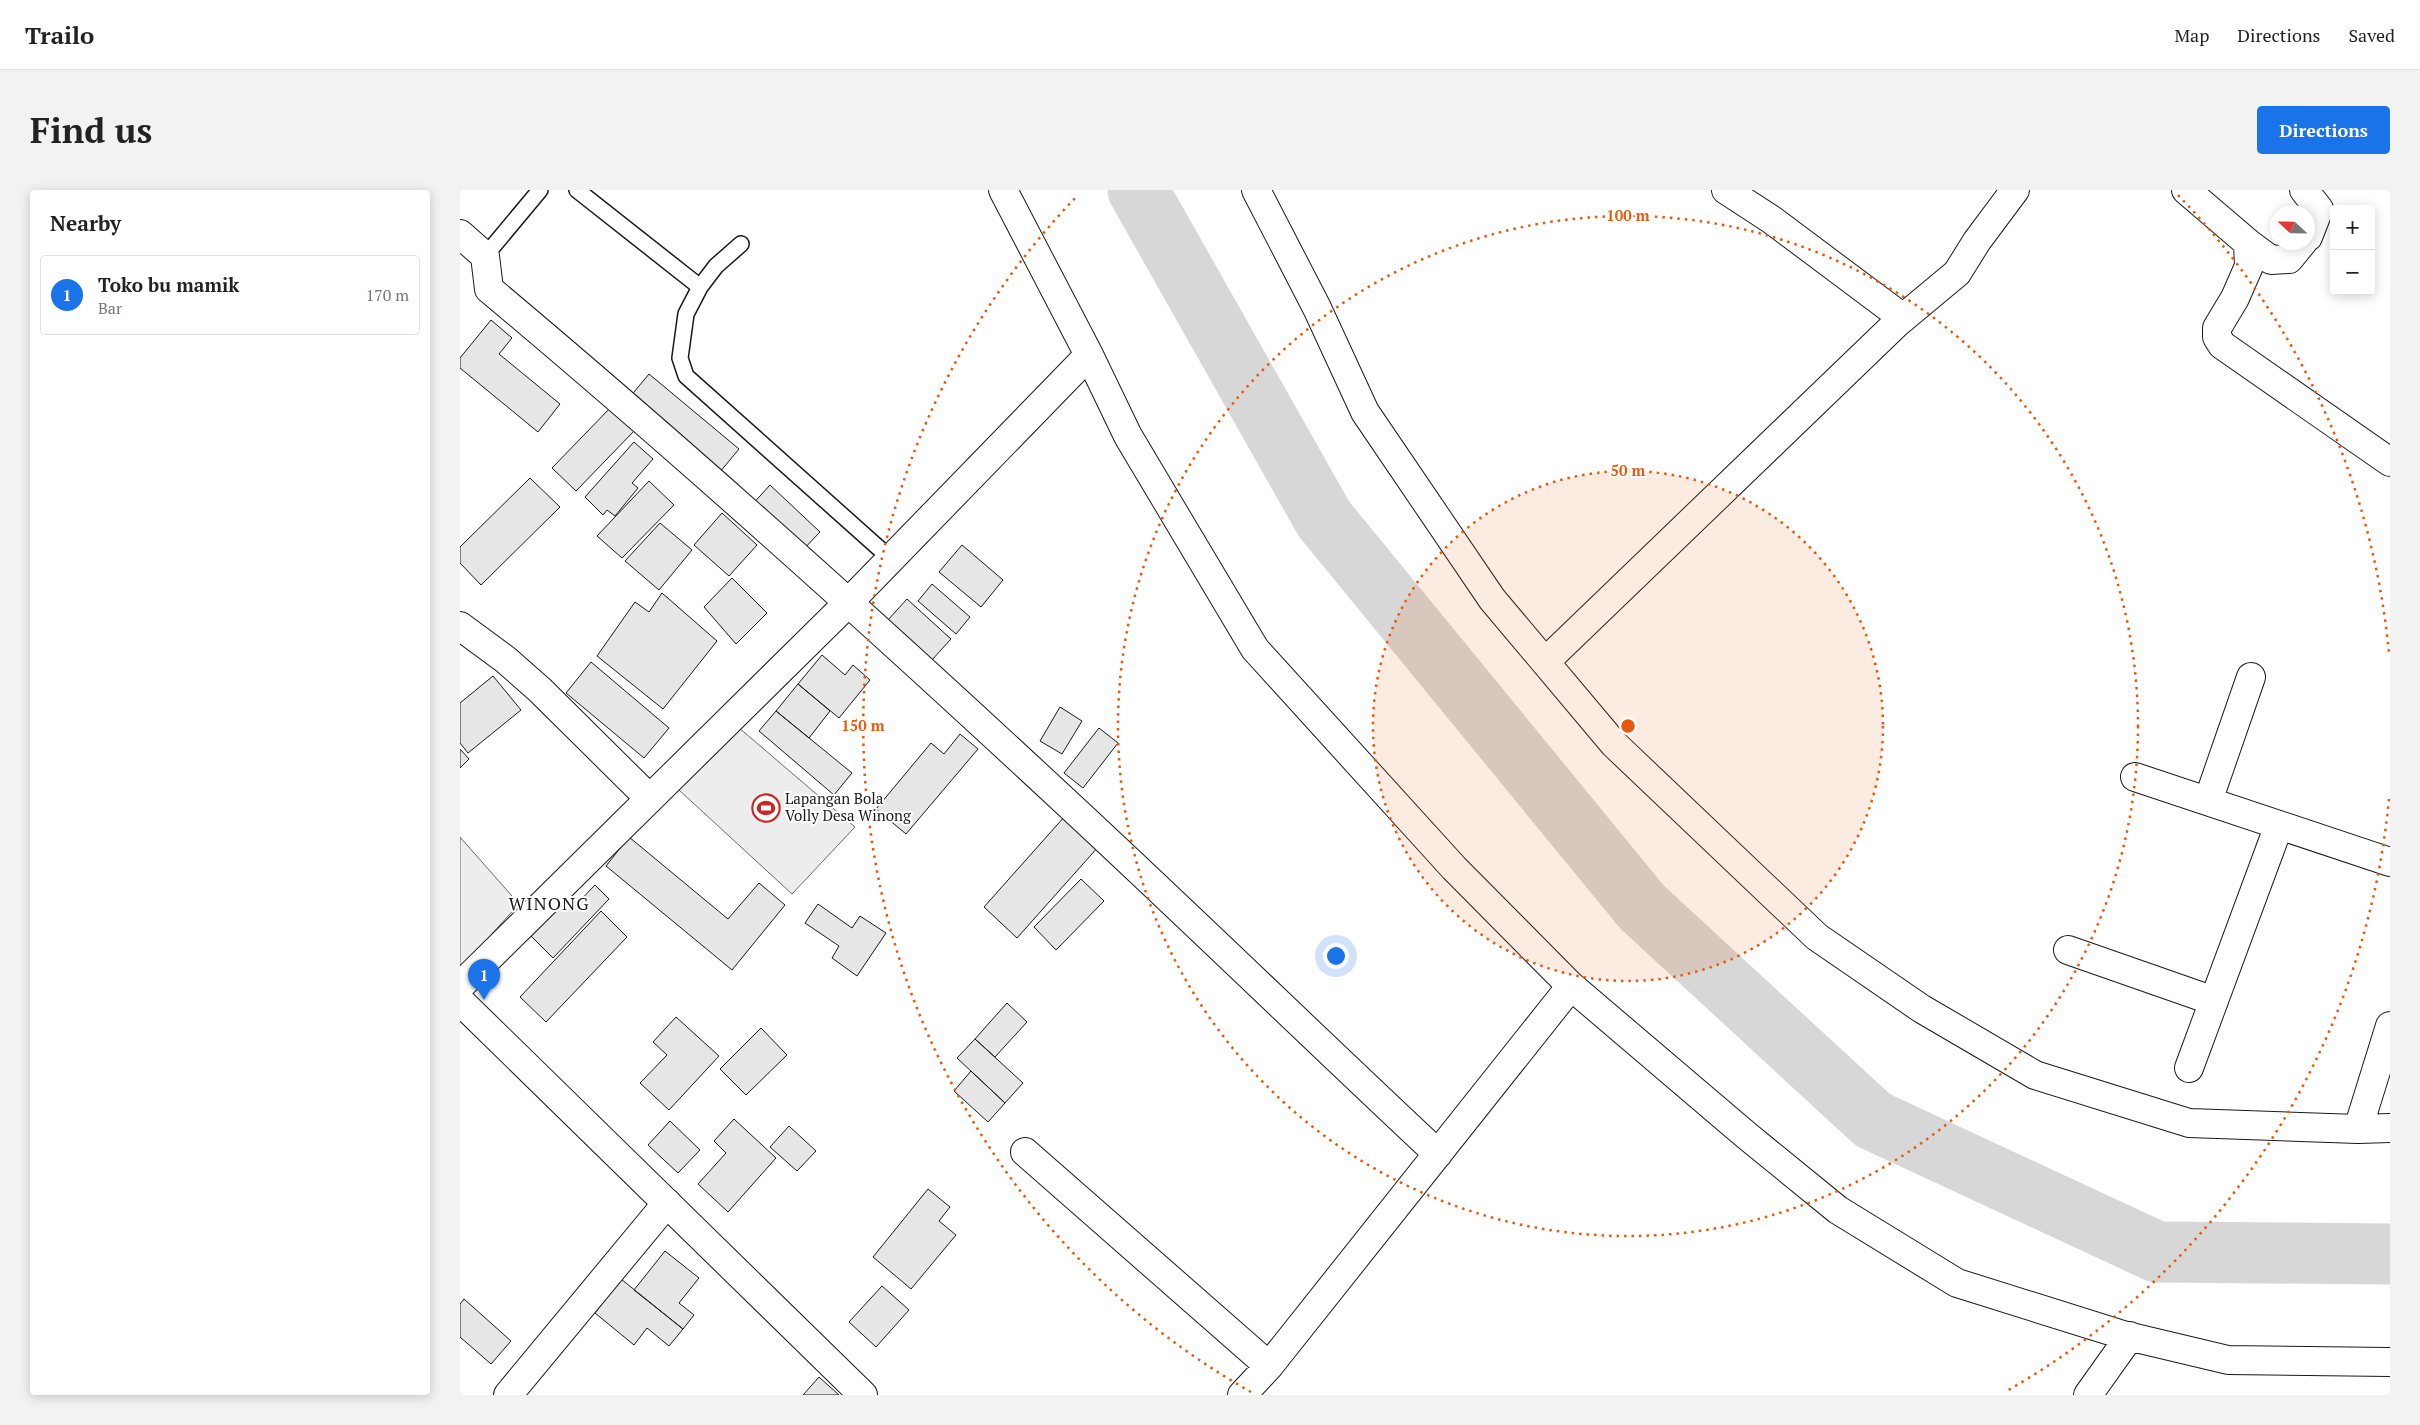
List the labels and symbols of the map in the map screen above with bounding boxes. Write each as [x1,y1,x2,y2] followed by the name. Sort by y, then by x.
[1606,205,1650,225] text: 100 m
[2270,205,2315,250] north arrow
[1611,460,1646,480] text: 50 m
[841,715,885,735] text: 150 m
[1619,717,1637,735] centre of rings
[785,788,912,825] place label: Lapangan Bola Volly Desa Winong
[751,793,781,823] sports icon: Lapangan Bola Volly Desa Winong
[508,891,590,915] district label: WINONG
[1323,943,1349,969] your location
[468,959,500,1000] pin: 1

